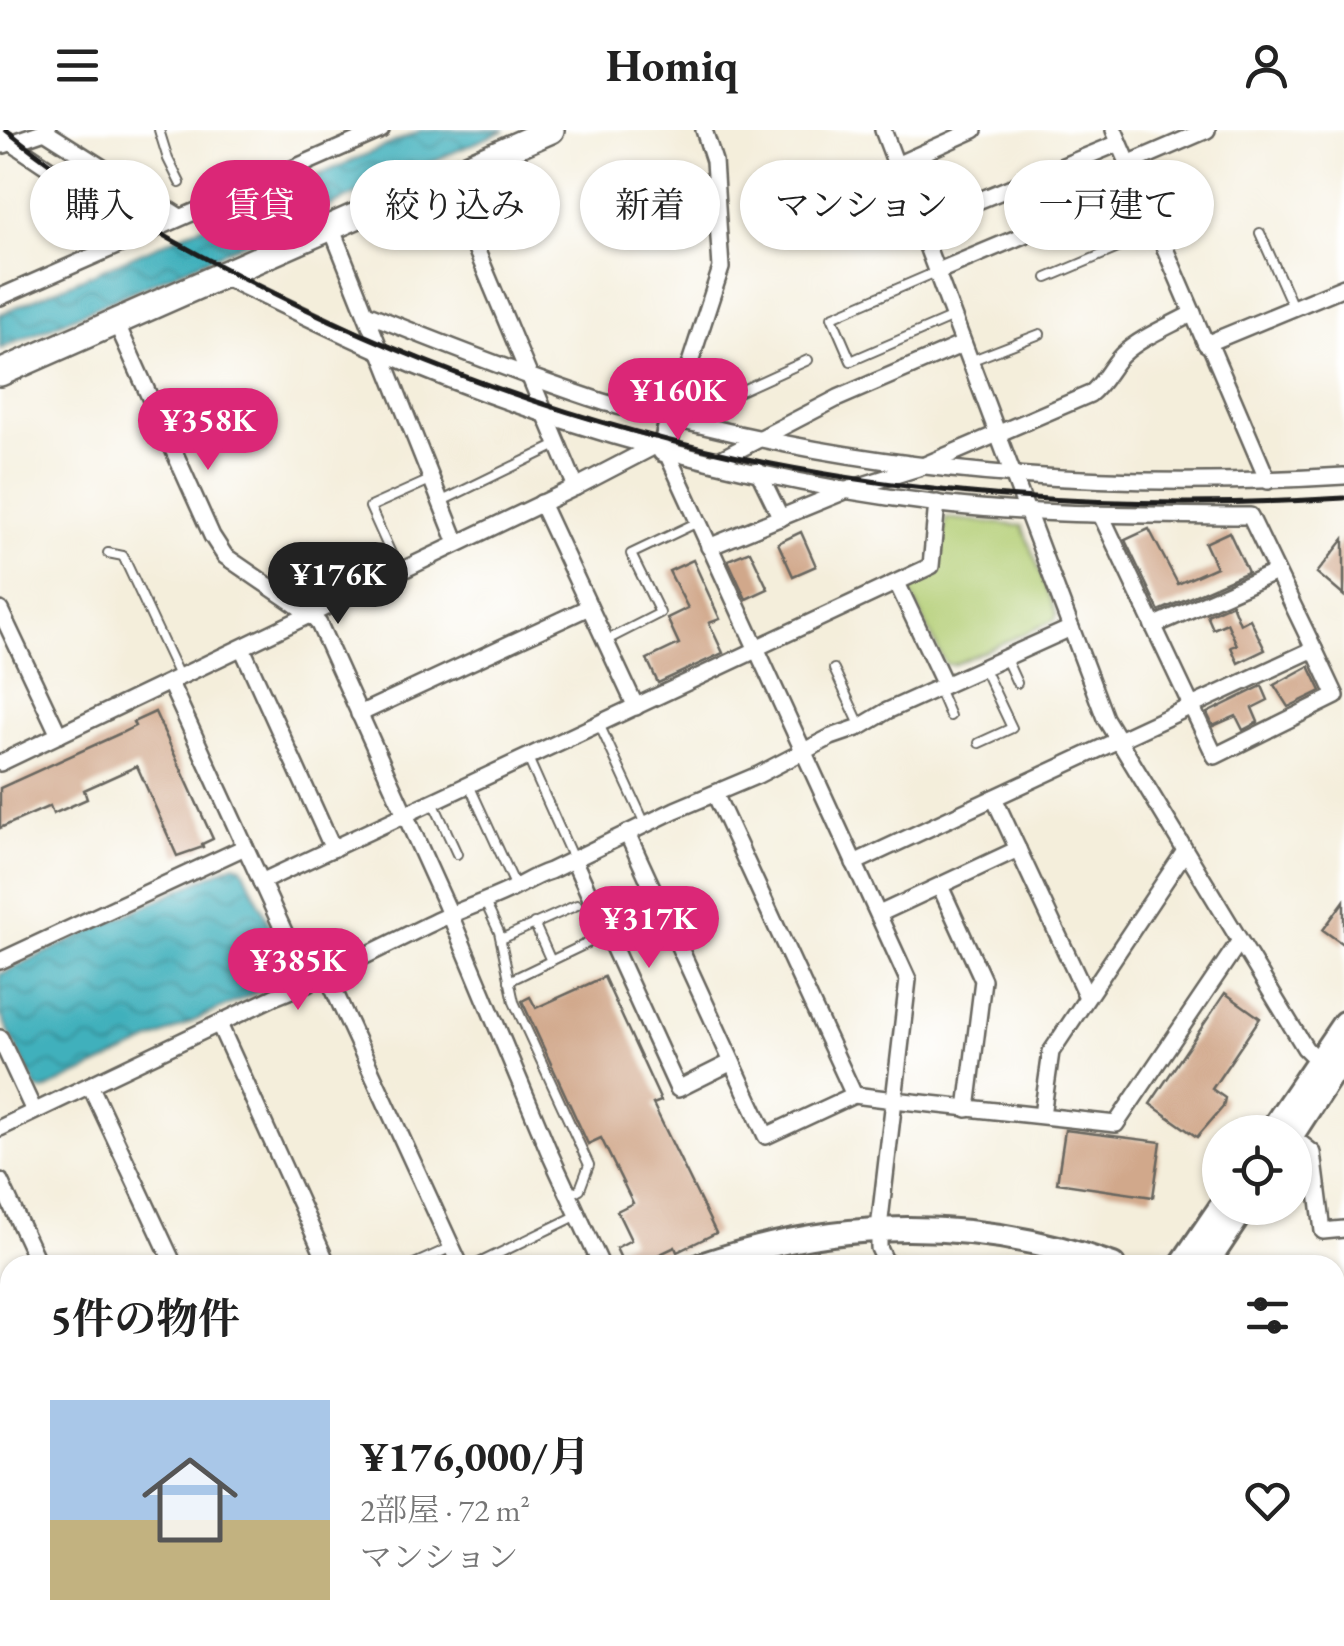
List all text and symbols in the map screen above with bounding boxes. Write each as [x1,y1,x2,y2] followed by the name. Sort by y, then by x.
[606,36,738,94] text: Homiq
[50,38,105,93] icon: menu
[1239,38,1294,93] icon: person
[30,160,170,250] chip: 購入
[190,160,330,250] chip: 賃貸
[350,160,560,250] chip: 絞り込み
[580,160,720,250] chip: 新着
[740,160,984,250] chip: マンション
[1004,160,1214,250] chip: 一戸建て
[608,358,748,443] pin: ¥160K
[630,369,726,411] text: ¥160K
[138,388,278,473] pin: ¥358K
[160,399,256,441] text: ¥358K
[268,542,408,627] pin: ¥176K
[290,553,386,595] text: ¥176K
[579,886,719,971] pin: ¥317K
[601,897,697,939] text: ¥317K
[228,928,368,1013] pin: ¥385K
[250,939,346,981] text: ¥385K
[1202,1115,1312,1225] map controls
[1202,1115,1312,1225] button: locate
[1240,1288,1295,1343] icon: filters
[50,1291,240,1346] text: 5件の物件
[360,1429,590,1484] text: ¥176,000/月
[130,1440,250,1560] icon: home
[1240,1473,1295,1528] icon: heart
[360,1489,530,1531] text: 2部屋 · 72 m²
[360,1536,519,1578] text: マンション

